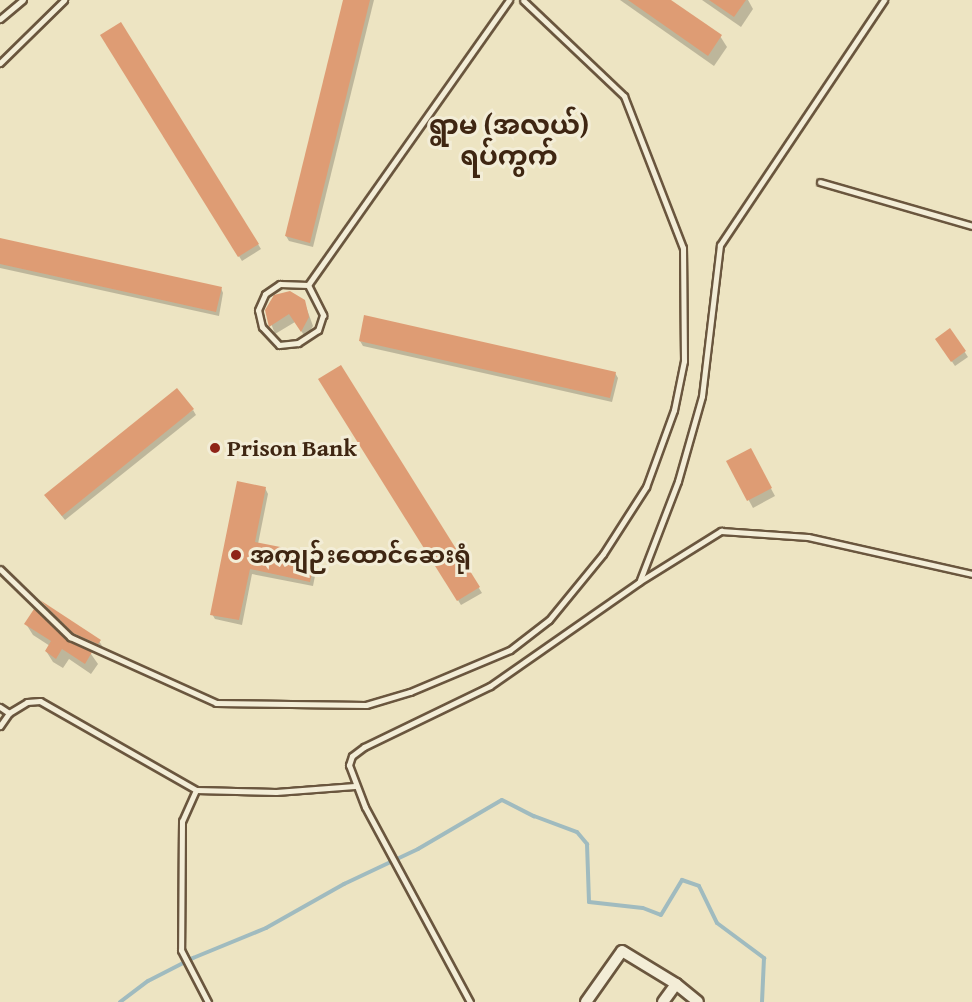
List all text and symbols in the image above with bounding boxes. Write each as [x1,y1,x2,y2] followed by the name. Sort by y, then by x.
[429,108,589,171] district label: ရွာမ (အလယ်) ရပ်ကွက်
[227,434,357,462] place label: Prison Bank
[208,441,222,455] marker: Prison Bank
[250,541,471,569] place label: အကျဉ်းထောင်ဆေးရုံ
[227,546,245,564] marker: အကျဉ်းထောင်ဆေးရုံ

